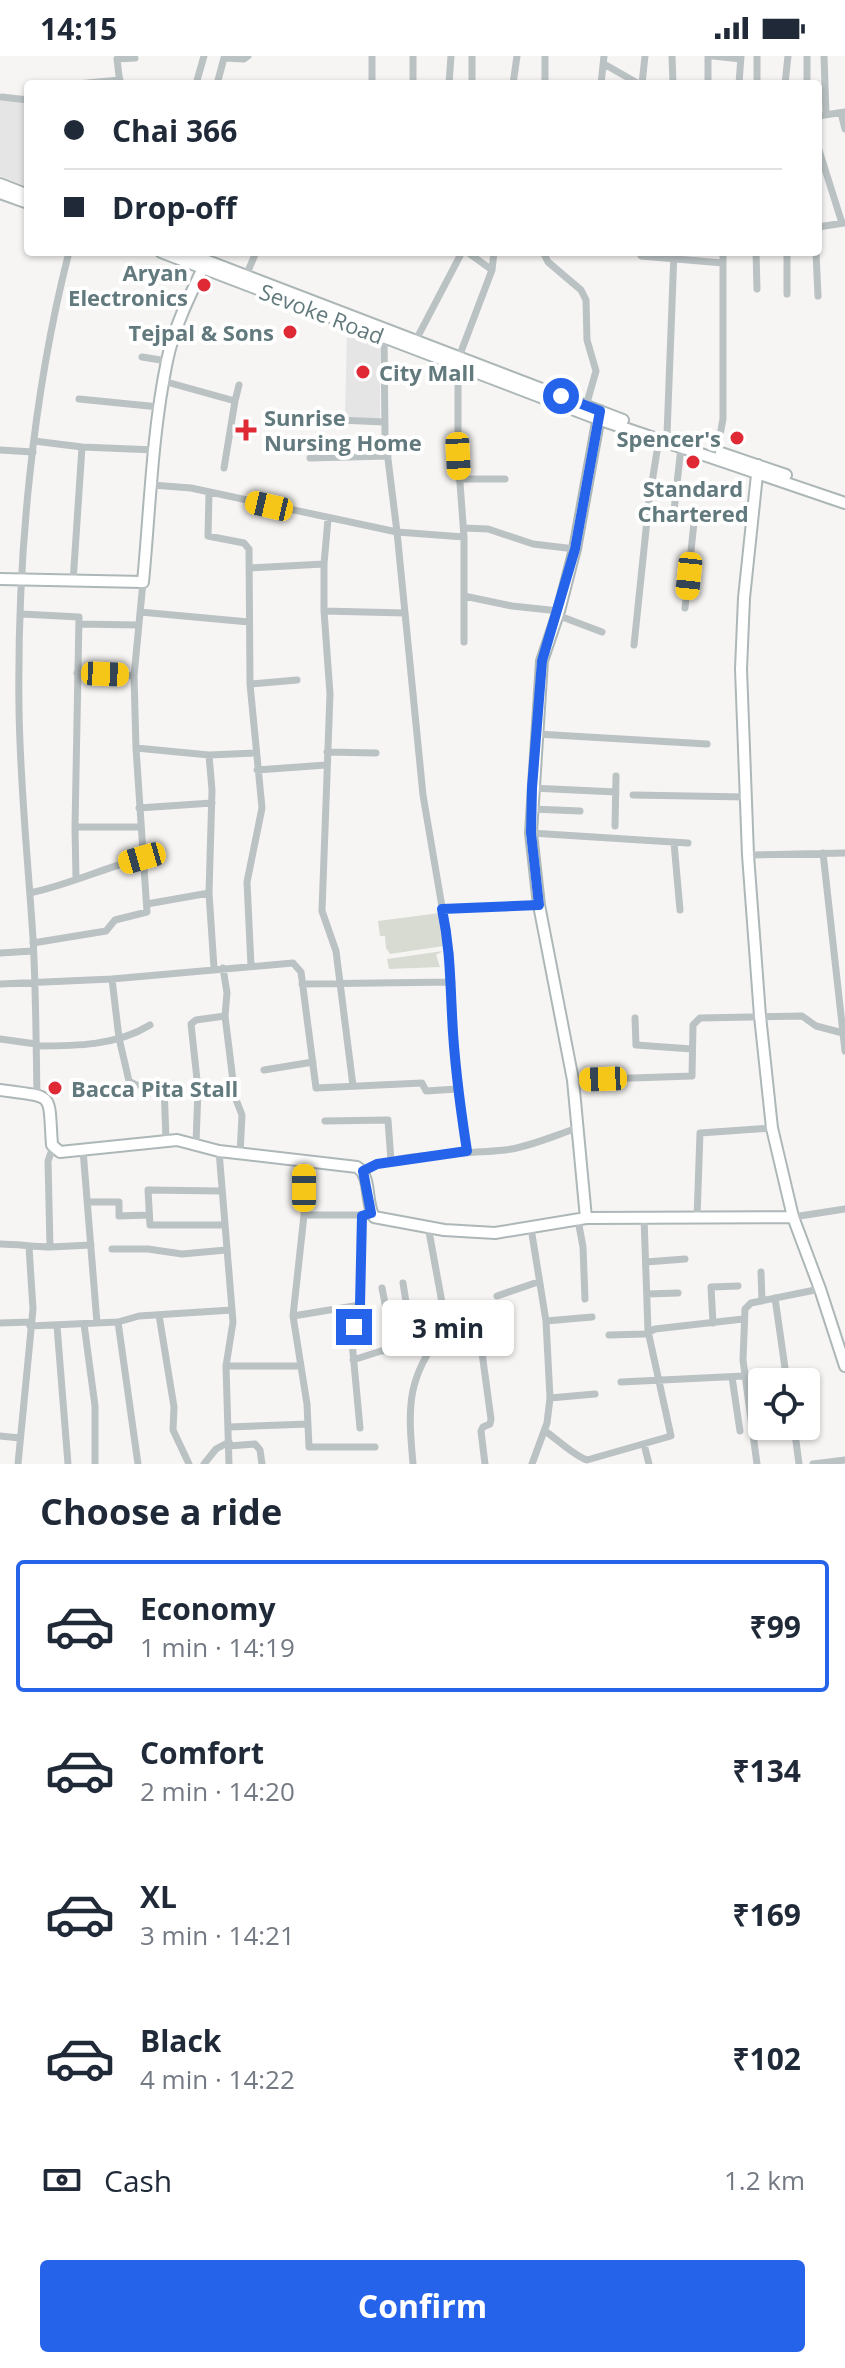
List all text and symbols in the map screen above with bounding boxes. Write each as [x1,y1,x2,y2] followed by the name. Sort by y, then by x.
[40,8,117,49] text: 14:15
[112,110,237,151] text: Chai 366
[112,187,237,228] text: Drop-off
[68,257,188,312] place label: Aryan Electronics
[195,276,213,294] marker: Aryan Electronics
[256,276,388,350] street label: Sevoke Road
[129,317,274,347] place label: Tejpal & Sons
[281,323,299,341] marker: Tejpal & Sons
[379,357,475,387] place label: City Mall
[354,363,372,381] marker: City Mall
[543,378,579,414] route start
[264,402,422,457] place label: Sunrise Nursing Home
[235,419,257,441] marker: Sunrise Nursing Home
[616,423,721,453] place label: Spencer's
[728,429,746,447] marker: Spencer's
[445,431,471,481] car
[684,453,702,471] marker: Standard Chartered
[637,473,749,528] place label: Standard Chartered
[243,489,295,523] car
[675,551,703,601] car
[81,661,129,687] car
[116,840,168,876] car
[579,1066,627,1092] car
[71,1073,238,1103] place label: Bacca Pita Stall
[46,1079,64,1097] marker: Bacca Pita Stall
[292,1164,316,1212] car
[382,1299,514,1355] callout: 3 min
[336,1309,372,1345] route end
[412,1310,484,1346] text: 3 min
[748,1368,820,1440] map controls
[748,1368,820,1440] button: locate
[40,1487,282,1536] text: Choose a ride
[140,1588,276,1629] text: Economy
[44,1590,116,1662] icon: car
[750,1606,801,1647] text: ₹99
[140,1629,295,1665] text: 1 min · 14:19
[140,1732,264,1773] text: Comfort
[44,1734,116,1806] icon: car
[732,1750,801,1791] text: ₹134
[140,1773,295,1809] text: 2 min · 14:20
[140,1876,177,1917] text: XL
[44,1878,116,1950] icon: car
[732,1894,801,1935] text: ₹169
[140,1917,295,1953] text: 3 min · 14:21
[140,2020,221,2061] text: Black
[44,2022,116,2094] icon: car
[732,2038,801,2079] text: ₹102
[140,2061,295,2097] text: 4 min · 14:22
[40,2158,84,2202] icon: cash
[104,2160,172,2201] text: Cash
[724,2162,805,2198] text: 1.2 km
[40,2260,805,2352] button: Confirm

